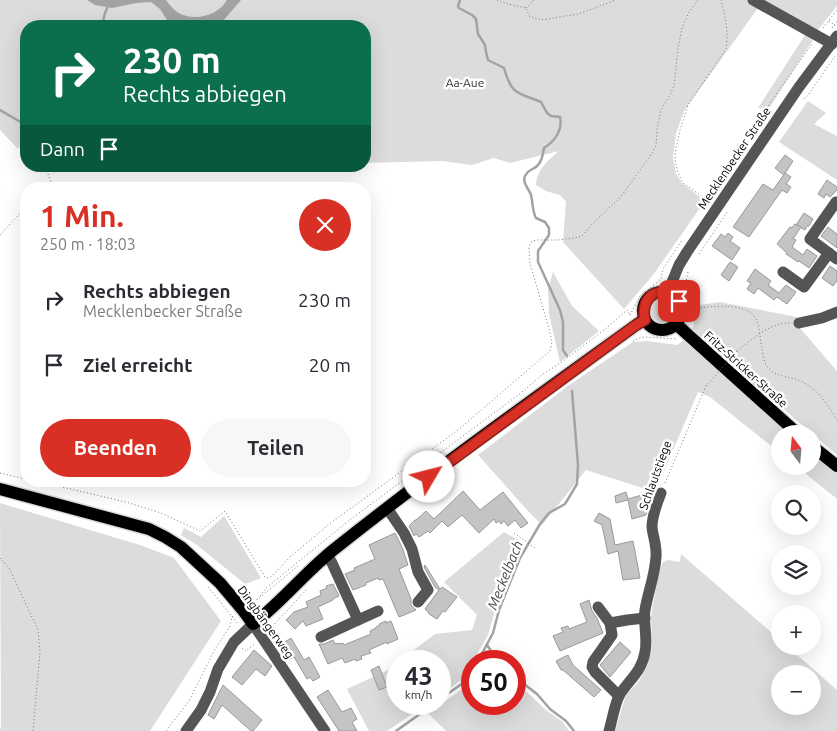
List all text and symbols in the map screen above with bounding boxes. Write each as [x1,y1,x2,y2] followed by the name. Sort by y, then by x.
[40,40,105,105] icon: right
[123,40,221,80] text: 230 m
[446,76,484,89] park label: Aa-Aue
[123,81,287,106] text: Rechts abbiegen
[695,105,773,211] street label: Mecklenbecker Straße
[95,135,123,163] icon: arrive
[40,138,85,160] text: Dann
[40,199,124,233] text: 1 Min.
[299,199,351,251] button: close
[40,235,136,253] text: 250 m · 18:03
[83,280,231,302] text: Rechts abbiegen
[658,280,700,322] pin
[40,286,68,314] icon: right
[665,287,693,315] icon: arrive
[298,289,351,311] text: 230 m
[83,302,243,320] text: Mecklenbecker Straße
[702,328,790,410] street label: Fritz-Stricker-Straße
[40,351,68,379] icon: arrive
[83,354,192,376] text: Ziel erreicht
[309,354,351,376] text: 20 m
[40,419,191,477] button: Beenden
[201,419,351,477] button: Teilen
[771,425,821,475] north arrow
[771,425,821,715] map controls
[636,439,674,511] street label: Schlautstiege
[402,450,454,502] position arrow
[771,485,821,535] button: search
[484,538,526,612] water label: Meckelbach
[771,545,821,595] button: layers
[235,583,297,661] street label: Dingbängerweg
[771,605,821,655] button: +
[461,650,526,715] speed limit sign: 50
[404,662,433,690] text: 43
[771,665,821,715] button: −
[405,688,432,701] text: km/h

